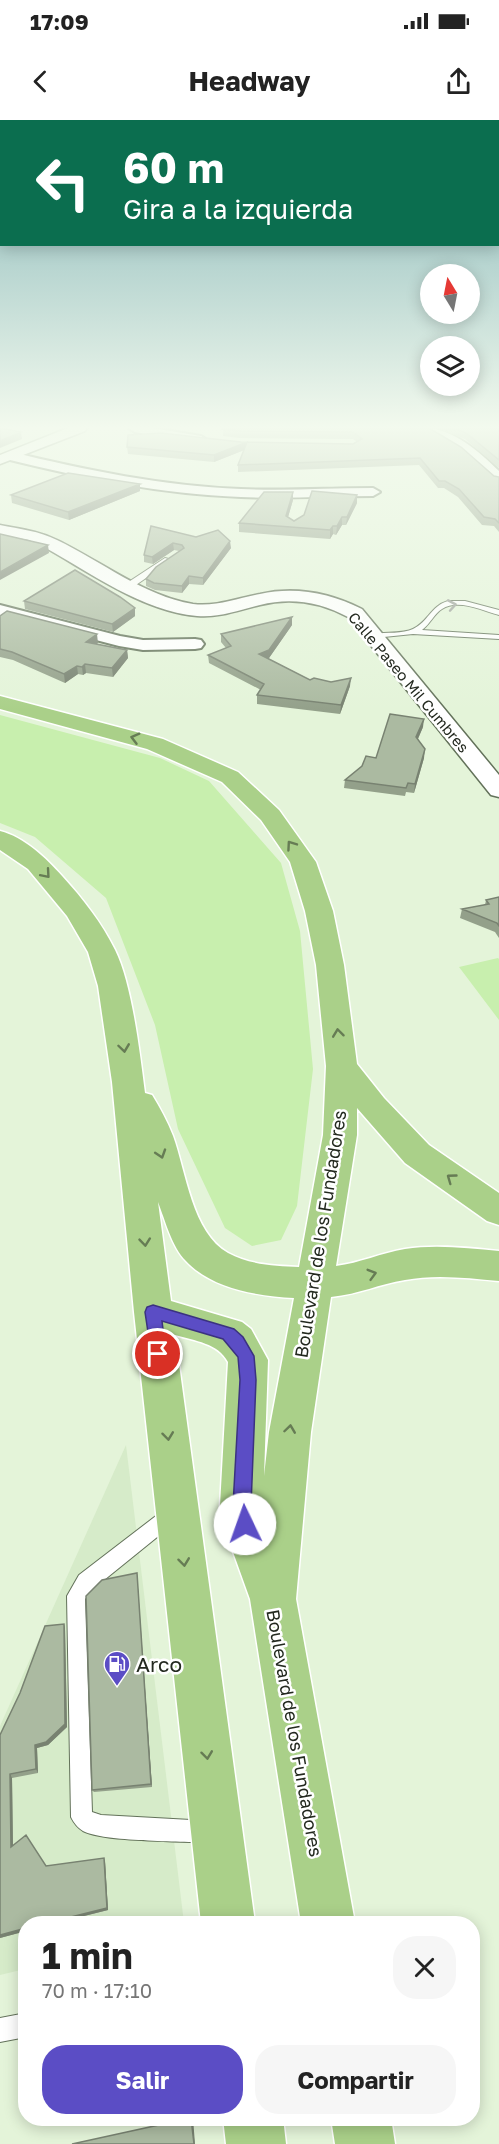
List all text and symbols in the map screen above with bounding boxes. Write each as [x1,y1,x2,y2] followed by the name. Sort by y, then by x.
[30,8,89,35] text: 17:09
[24,65,57,98] icon: back
[189,65,310,97] text: Headway
[442,65,475,98] icon: share
[123,142,224,192] text: 60 m
[24,144,102,222] icon: left
[123,193,353,225] text: Gira a la izquierda
[420,264,480,324] north arrow
[420,264,480,396] map controls
[420,336,480,396] button: layers
[446,599,456,612] one-way arrow
[345,608,473,756] street label: Calle Paseo Mil Cumbres
[130,733,140,746] one-way arrow
[287,841,298,852] one-way arrow
[39,867,50,878] one-way arrow
[332,1028,345,1037] one-way arrow
[117,1044,129,1053] one-way arrow
[290,1109,350,1359] street label: Boulevard de los Fundadores
[154,1148,166,1159] one-way arrow
[446,1174,457,1185] one-way arrow
[138,1237,151,1246] one-way arrow
[366,1269,377,1281] one-way arrow
[132,1328,183,1379] pin
[141,1337,174,1370] icon: arrive
[284,1425,296,1434] one-way arrow
[161,1431,174,1440] one-way arrow
[213,1492,277,1556] position arrow
[177,1557,189,1566] one-way arrow
[262,1608,328,1858] street label: Boulevard de los Fundadores
[102,1649,132,1687] fuel station icon: Arco
[136,1651,182,1677] place label: Arco
[201,1751,213,1760] one-way arrow
[42,1934,133,1977] text: 1 min
[393,1936,456,1999] button: close
[42,1978,152,2002] text: 70 m · 17:10
[42,2045,243,2114] button: Salir
[255,2045,456,2114] button: Compartir

